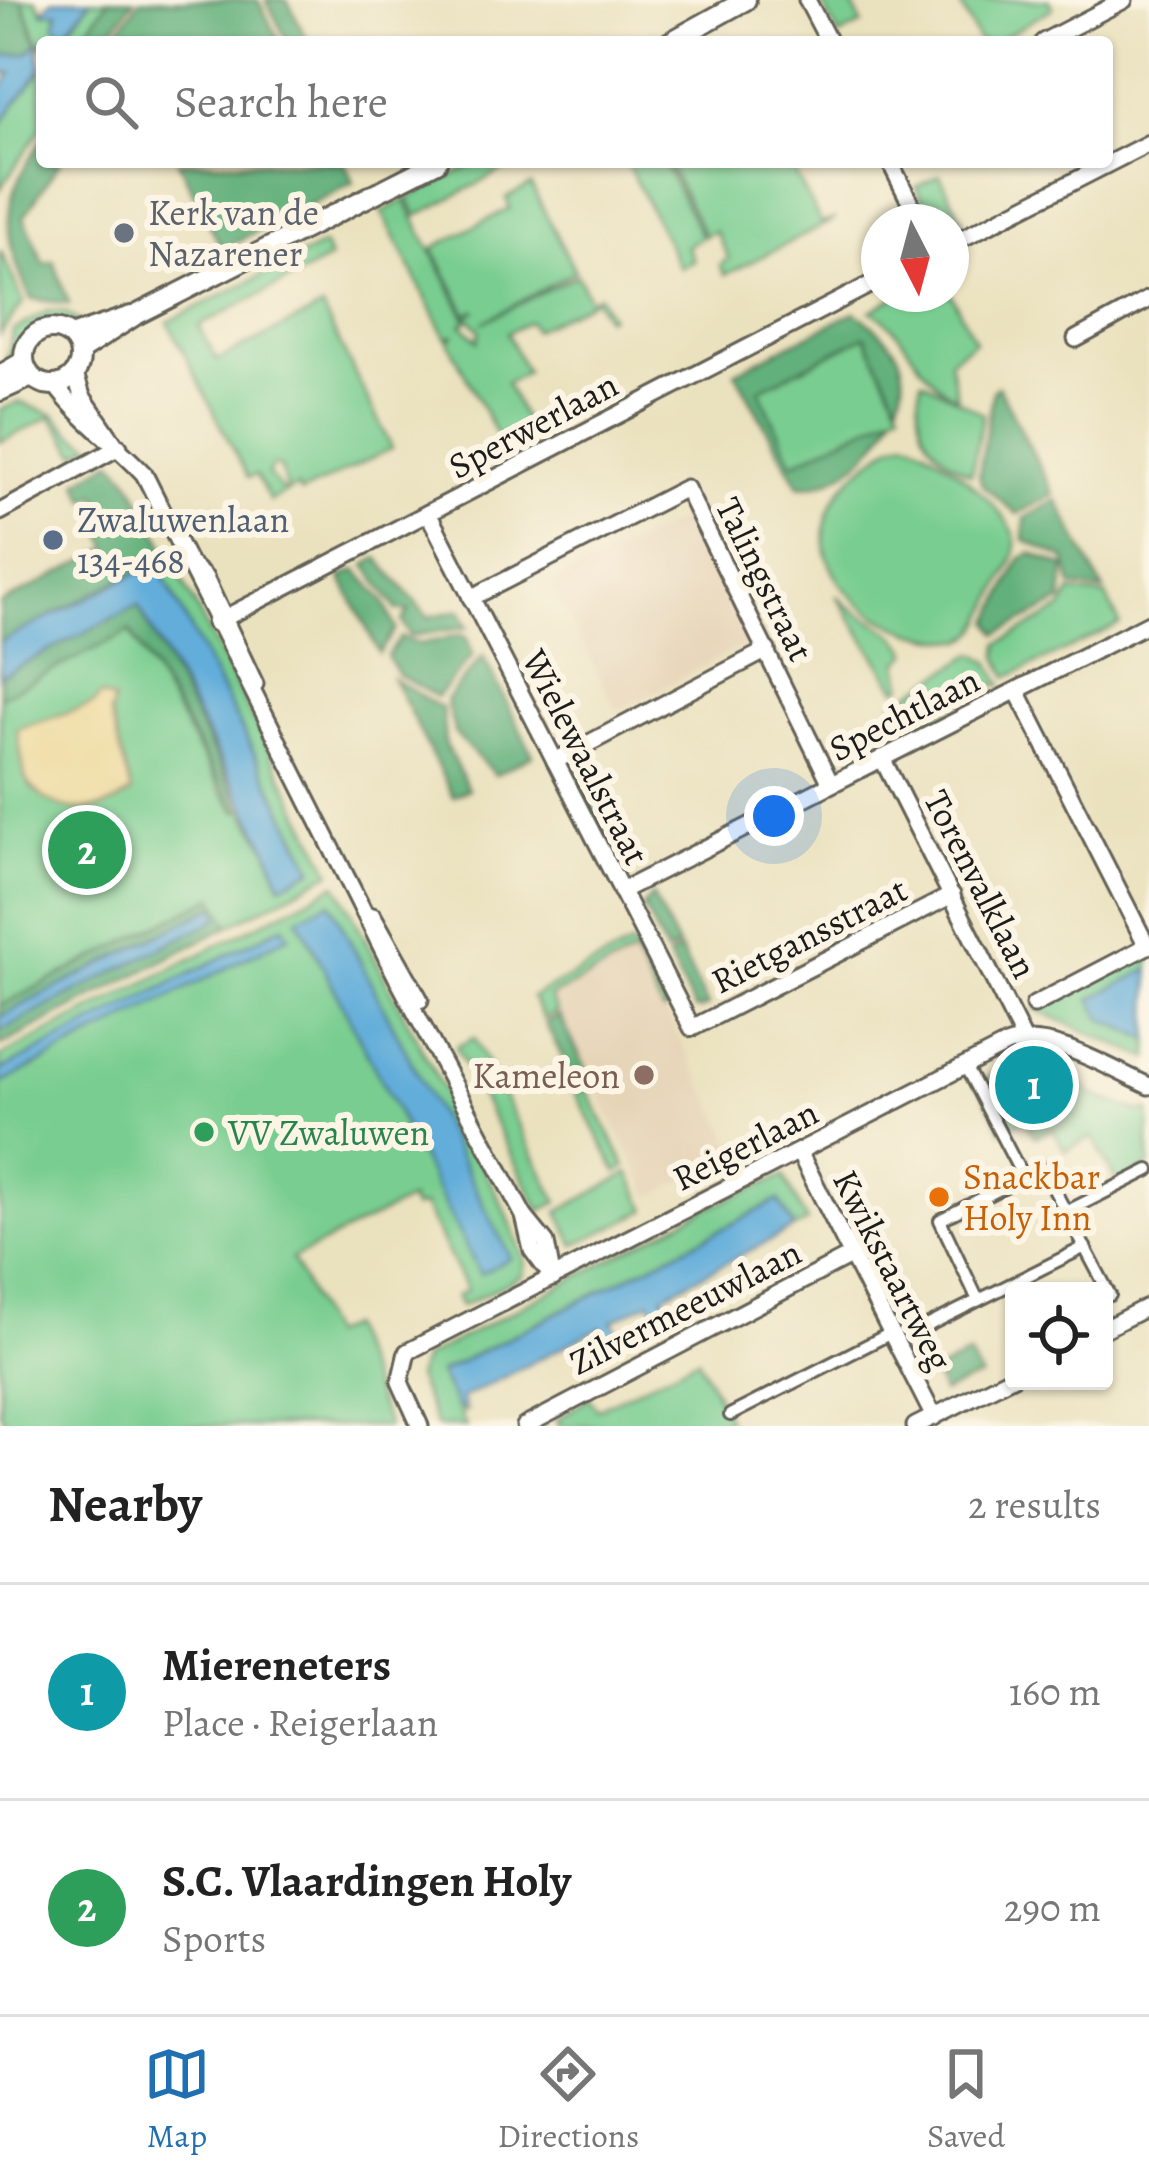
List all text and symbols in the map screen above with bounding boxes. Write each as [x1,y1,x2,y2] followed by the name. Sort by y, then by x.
[36,36,1113,168] search box
[78,69,144,135] icon: search
[174,71,388,133] text: Search here
[148,188,319,278] place label: Kerk van de Nazarener
[861,204,969,312] north arrow
[111,220,137,246] marker: Kerk van de Nazarener
[440,360,626,490] street label: Sperwerlaan
[704,489,826,669] street label: Talingstraat
[77,495,289,585] place label: Zwaluwenlaan 134-468
[40,527,66,553] marker: Zwaluwenlaan 134-468
[510,640,661,873] street label: Wielewaalstraat
[820,655,988,773] street label: Spechtlaan
[913,782,1049,986] street label: Torenvalklaan
[744,786,804,846] your location
[48,805,126,895] pin: 2
[703,865,915,1005] street label: Rietgansstraat
[995,1040,1073,1130] pin: 1
[472,1051,620,1100] place label: Kameleon
[631,1062,657,1088] marker: Kameleon
[664,1087,826,1203] street label: Reigerlaan
[227,1108,429,1157] place label: VV Zwaluwen
[191,1119,217,1145] marker: VV Zwaluwen
[963,1152,1100,1242] place label: Snackbar Holy Inn
[821,1161,965,1379] street label: Kwikstaartweg
[926,1184,952,1210] marker: Snackbar Holy Inn
[561,1228,809,1386] street label: Zilvermeeuwlaan
[1005,1282,1113,1390] map controls
[1005,1282,1113,1390] button: locate
[48,1469,202,1539] text: Nearby
[968,1478,1101,1531] text: 2 results
[162,1634,391,1696] text: Miereneters
[80,1665,94,1718] text: 1
[1009,1665,1101,1718] text: 160 m
[162,1696,438,1749] text: Place · Reigerlaan
[162,1850,571,1912] text: S.C. Vlaardingen Holy
[78,1881,96,1934] text: 2
[1004,1881,1101,1934] text: 290 m
[162,1912,266,1965] text: Sports
[144,2041,210,2158] tab: Map
[498,2041,639,2158] tab: Directions
[927,2041,1005,2158] tab: Saved

